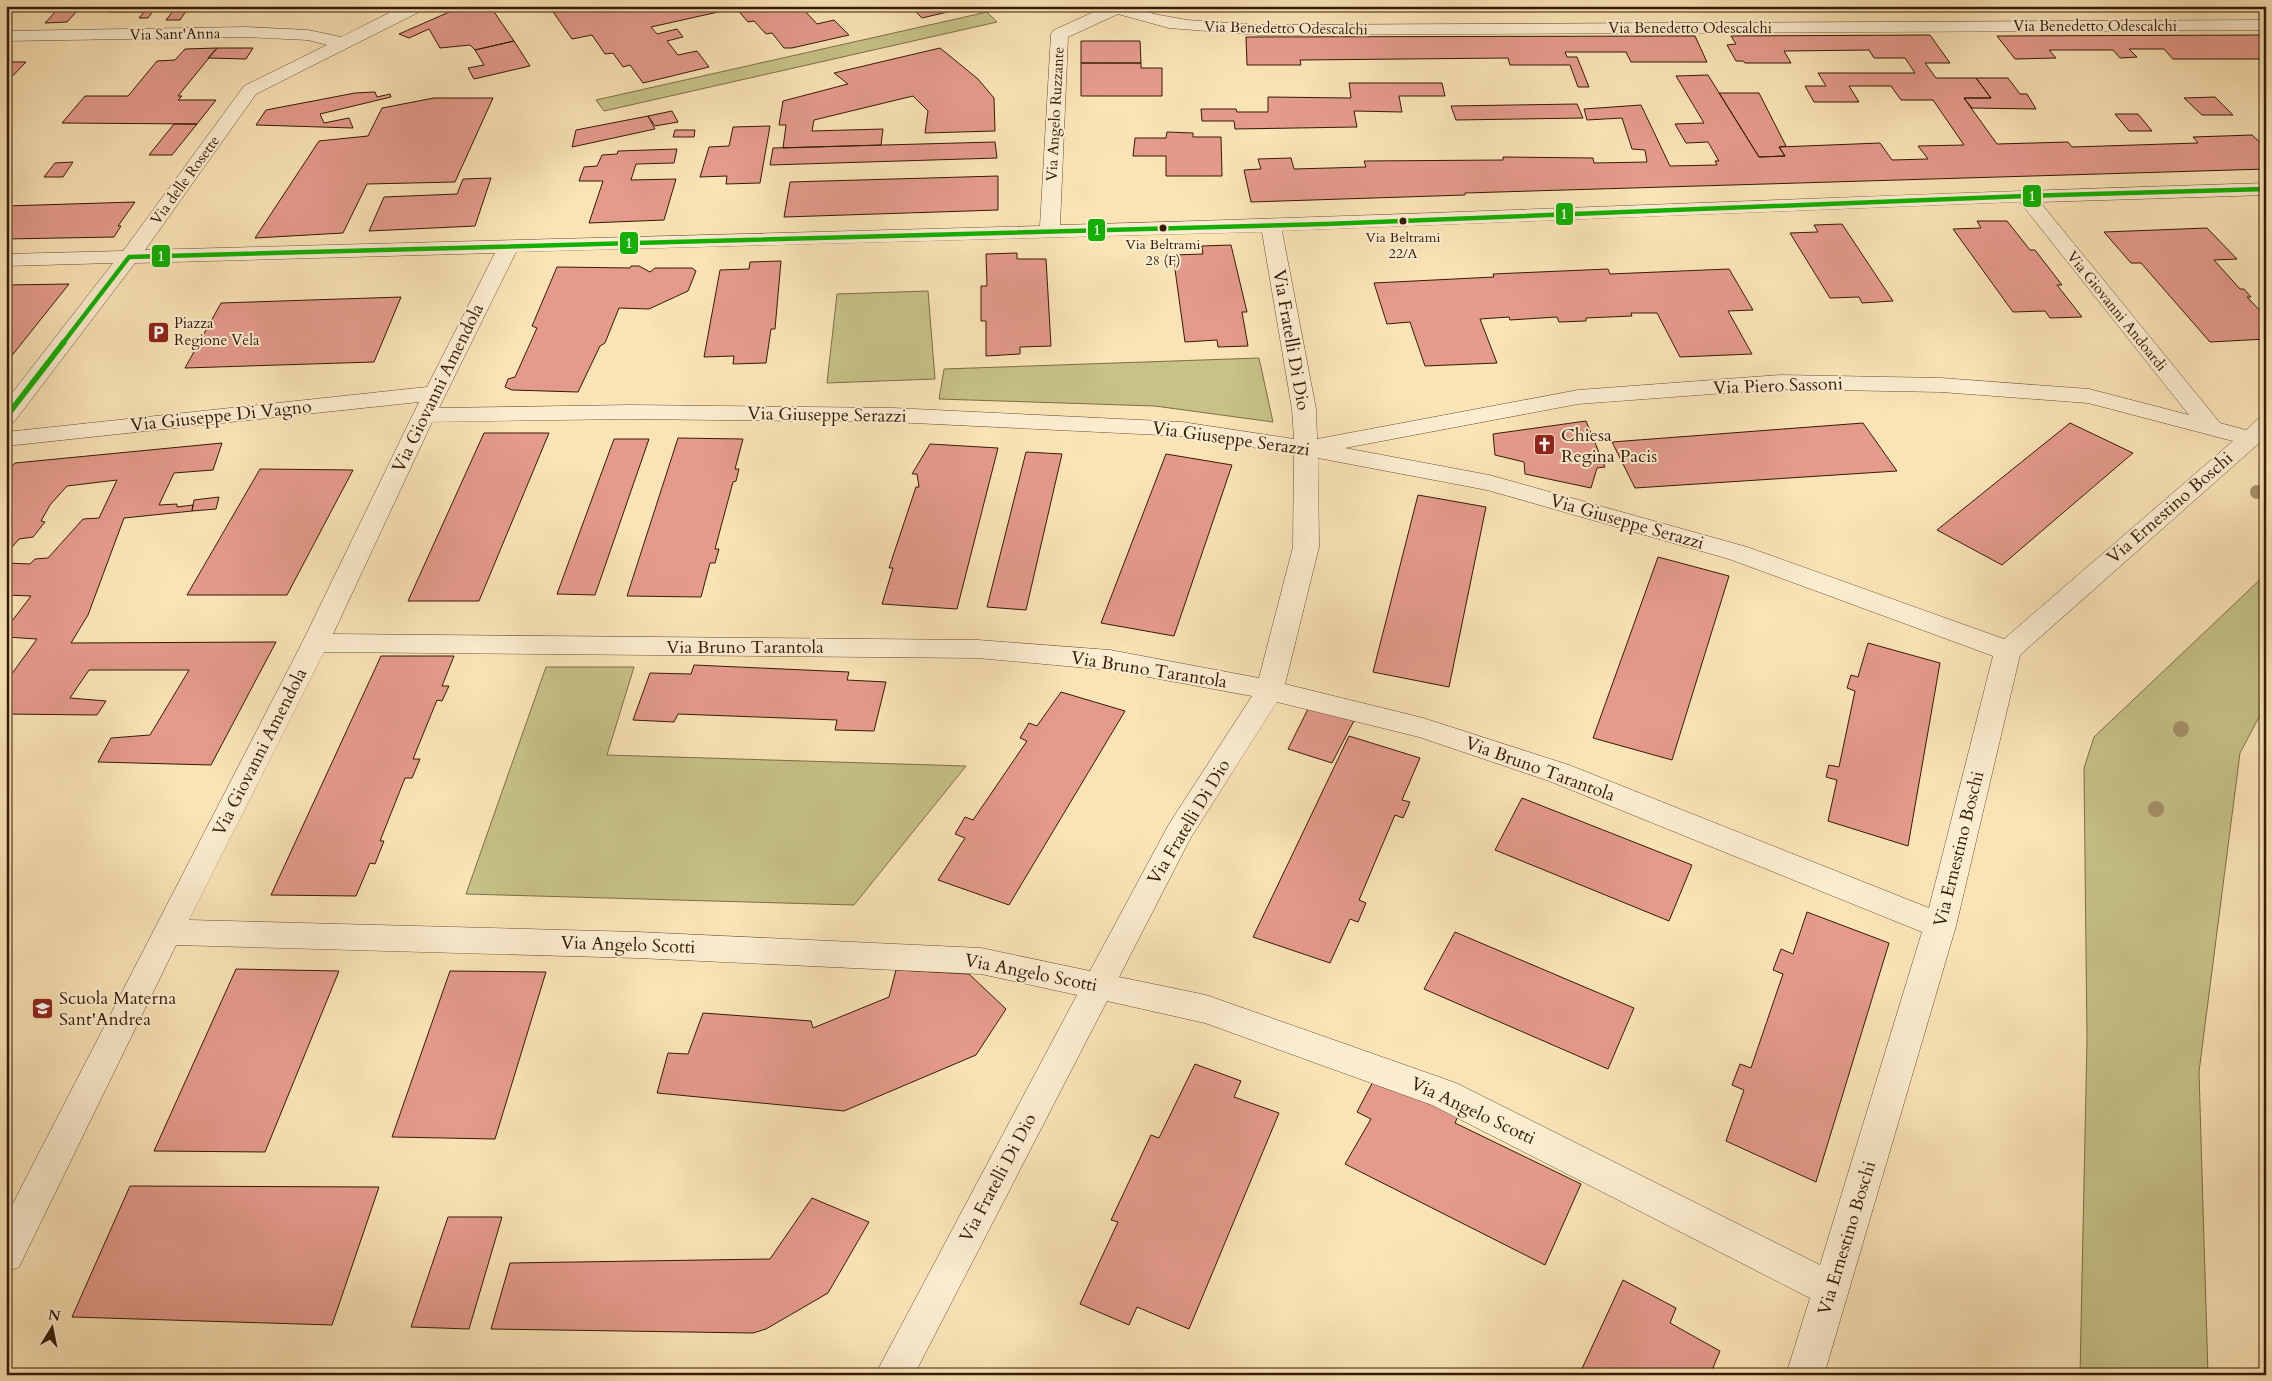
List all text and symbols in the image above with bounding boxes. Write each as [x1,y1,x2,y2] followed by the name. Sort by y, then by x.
[2013,16,2177,36] street label: Via Benedetto Odescalchi
[1204,17,1368,39] street label: Via Benedetto Odescalchi
[1608,18,1772,38] street label: Via Benedetto Odescalchi
[130,23,221,45] street label: Via Sant'Anna
[1041,46,1069,182] street label: Via Angelo Ruzzante
[146,131,224,229] street label: Via delle Rosette
[2022,184,2042,208] line badge: 1
[2028,187,2036,206] text: 1
[1555,202,1574,226] line badge: 1
[1560,205,1568,224] text: 1
[1398,216,1408,226] marker: Via Beltrami 22/A
[1087,218,1106,242] line badge: 1
[1093,221,1101,240] text: 1
[1158,223,1168,233] marker: Via Beltrami 28 (F)
[1366,228,1440,263] place label: Via Beltrami 22/A
[619,231,639,255] line badge: 1
[625,234,633,253] text: 1
[1126,235,1200,270] place label: Via Beltrami 28 (F)
[151,244,171,268] line badge: 1
[157,247,165,266] text: 1
[2062,247,2172,375] street label: Via Giovanni Andoardi
[1266,268,1316,413] street label: Via Fratelli Di Dio
[386,299,490,477] street label: Via Giovanni Amendola
[174,313,260,350] place label: Piazza Regione Vela
[146,320,170,344] parking icon: Piazza Regione Vela
[1713,371,1843,401] street label: Via Piero Sassoni
[129,394,313,438] street label: Via Giuseppe Di Vagno
[747,401,907,429] street label: Via Giuseppe Serazzi
[1150,416,1312,462] street label: Via Giuseppe Serazzi
[1561,423,1657,469] place label: Chiesa Regina Pacis
[1533,433,1557,457] church icon: Chiesa Regina Pacis
[2102,446,2238,570] street label: Via Ernestino Boschi
[1547,488,1707,556] street label: Via Giuseppe Serazzi
[666,635,824,660] street label: Via Bruno Tarantola
[1069,645,1229,695] street label: Via Bruno Tarantola
[207,664,313,840] street label: Via Giovanni Amendola
[1462,730,1619,808] street label: Via Bruno Tarantola
[1142,754,1237,889] street label: Via Fratelli Di Dio
[1928,769,1990,929] street label: Via Ernestino Boschi
[560,930,696,960] street label: Via Angelo Scotti
[962,948,1100,998] street label: Via Angelo Scotti
[59,986,176,1032] place label: Scuola Materna Sant'Andrea
[31,996,55,1020] school or university icon: Scuola Materna Sant'Andrea
[1407,1071,1539,1151] street label: Via Angelo Scotti
[954,1109,1043,1247] street label: Via Fratelli Di Dio
[1812,1158,1882,1318] street label: Via Ernestino Boschi
[28,1304,78,1354] north arrow
[47,1305,62,1326] text: N

